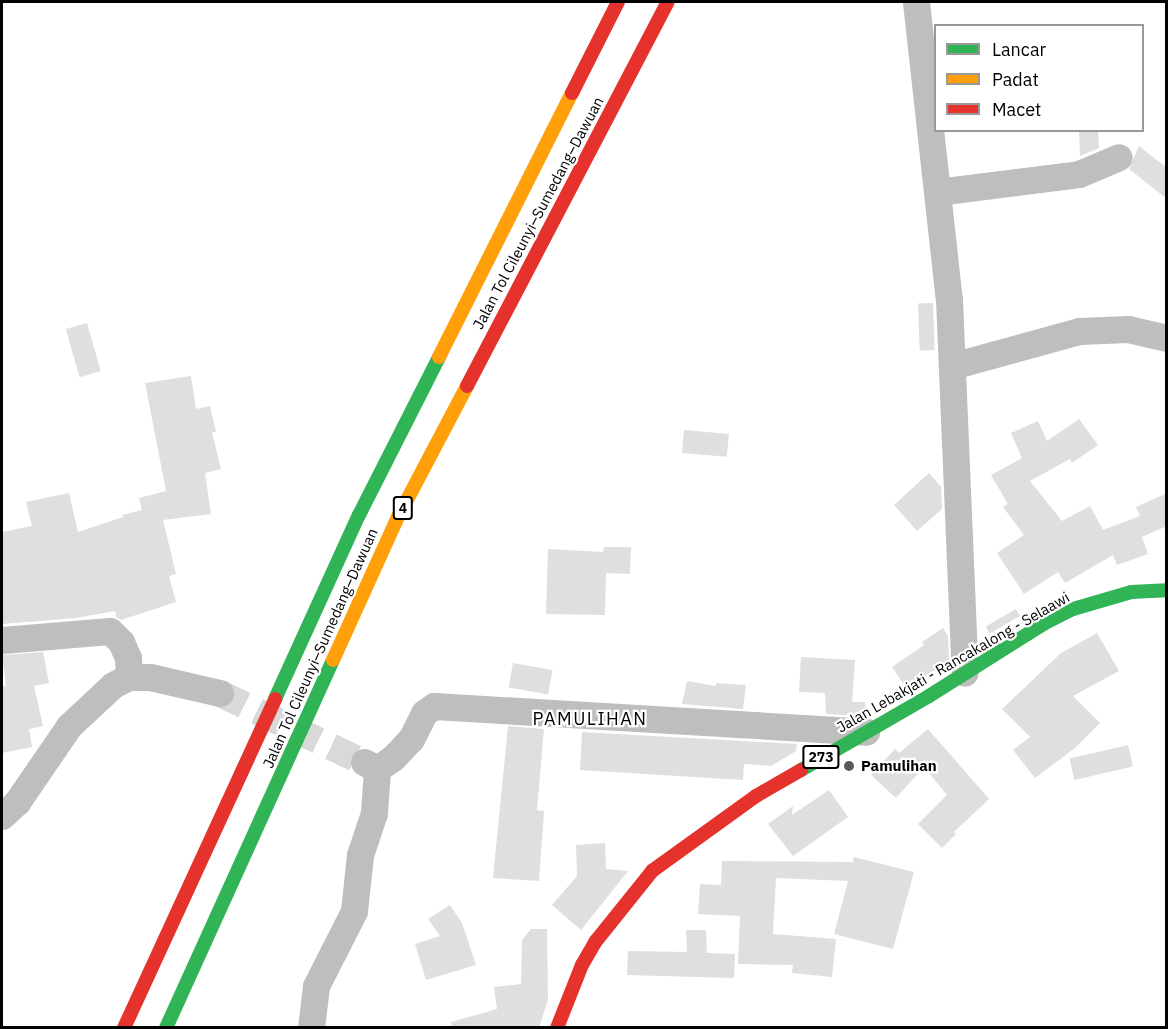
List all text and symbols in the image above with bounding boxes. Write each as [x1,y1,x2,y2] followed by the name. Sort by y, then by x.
[934,24,1144,132] legend
[992,38,1046,61] text: Lancar
[992,68,1039,91] text: Padat
[469,94,607,332] street label: Jalan Tol Cileunyi–Sumedang–Dawuan
[992,98,1041,121] text: Macet
[392,497,414,519] road number: 4
[259,525,381,771] street label: Jalan Tol Cileunyi–Sumedang–Dawuan
[834,588,1072,736] street label: Jalan Lebakjati - Rancakalong - Selaawi
[532,708,648,730] district label: PAMULIHAN
[802,746,840,768] road number: 273
[861,757,937,775] place label: Pamulihan
[842,759,856,773] marker: Pamulihan

